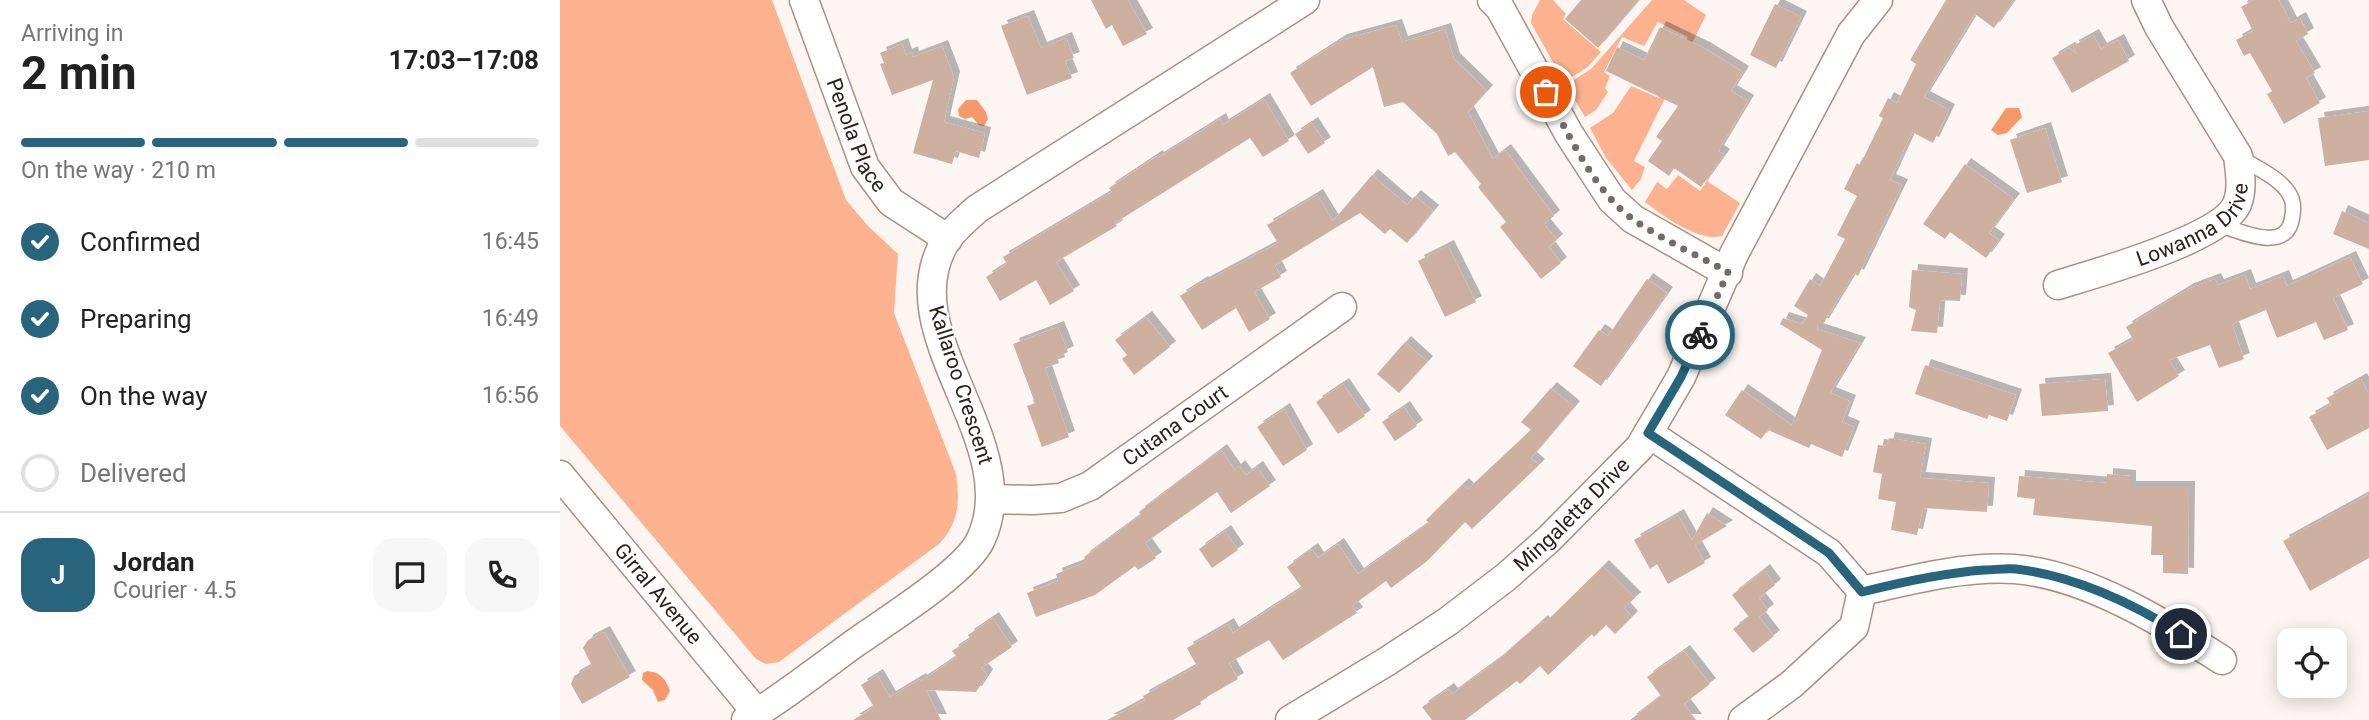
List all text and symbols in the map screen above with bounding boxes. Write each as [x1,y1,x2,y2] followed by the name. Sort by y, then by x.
[21,20,124,47] text: Arriving in
[389,45,539,75] text: 17:03–17:08
[21,46,137,100] text: 2 min
[1516,62,1576,122] pin
[1527,73,1565,111] icon: bag
[822,75,891,197] street label: Penola Place
[21,157,216,184] text: On the way · 210 m
[2133,182,2253,271] street label: Lowanna Drive
[21,223,59,261] icon: check
[80,227,201,257] text: Confirmed
[482,228,539,255] text: 16:45
[21,300,59,338] icon: check
[1665,300,1735,370] courier
[924,303,998,468] street label: Kallaroo Crescent
[80,304,192,334] text: Preparing
[482,305,539,332] text: 16:49
[1681,316,1719,354] icon: bike
[21,377,59,415] icon: check
[1118,380,1233,471] street label: Cutana Court
[80,381,208,411] text: On the way
[482,382,539,409] text: 16:56
[1509,453,1634,576] street label: Mingaletta Drive
[80,458,187,488] text: Delivered
[373,538,447,612] button: chat
[465,538,539,612] button: phone
[610,538,707,649] street label: Girral Avenue
[113,547,195,577] text: Jordan
[51,560,65,590] text: J
[113,577,236,604] text: Courier · 4.5
[2151,604,2211,664] pin
[2162,615,2200,653] icon: home
[2277,628,2347,698] map controls
[2277,628,2347,698] button: locate

